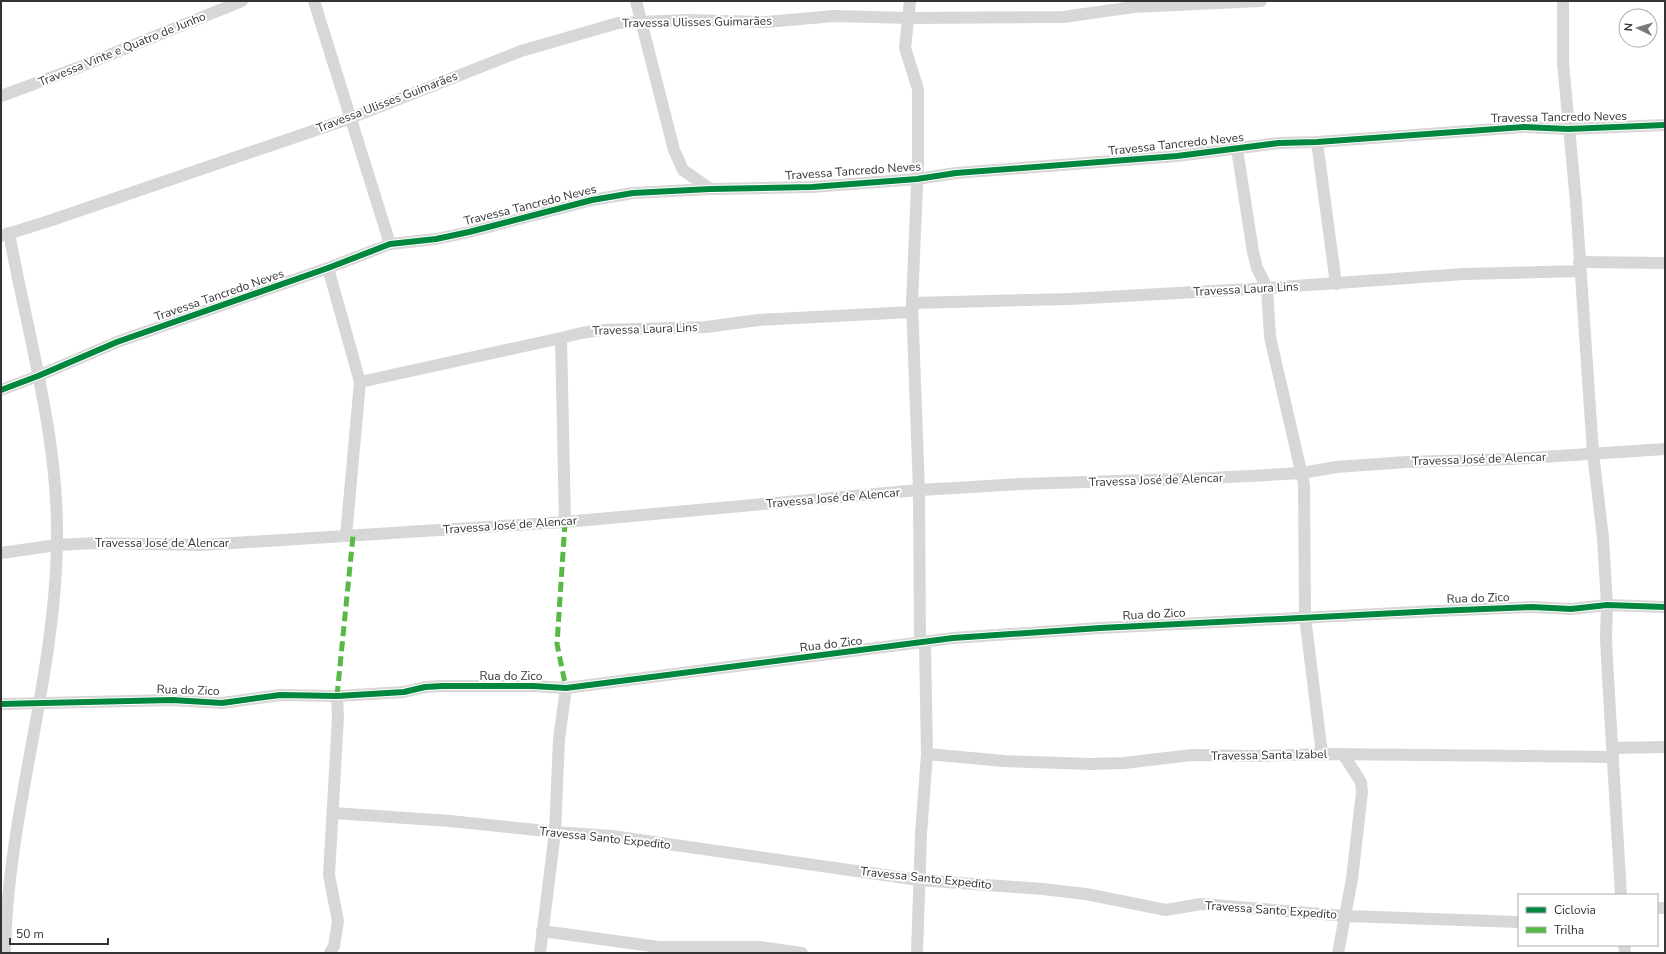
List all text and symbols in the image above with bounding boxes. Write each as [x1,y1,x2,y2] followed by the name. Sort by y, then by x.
[36,8,208,90] street label: Travessa Vinte e Quatro de Junho
[1618,8,1658,48] north arrow
[622,13,772,31] street label: Travessa Ulisses Guimarães
[1621,22,1636,32] text: N
[314,68,460,136] street label: Travessa Ulisses Guimarães
[1491,108,1627,126] street label: Travessa Tancredo Neves
[1107,129,1245,159] street label: Travessa Tancredo Neves
[785,158,922,184] street label: Travessa Tancredo Neves
[462,181,598,229] street label: Travessa Tancredo Neves
[152,265,286,325] street label: Travessa Tancredo Neves
[1193,278,1299,300] street label: Travessa Laura Lins
[592,319,698,339] street label: Travessa Laura Lins
[1412,449,1547,469] street label: Travessa José de Alencar
[1089,470,1224,490] street label: Travessa José de Alencar
[765,484,901,512] street label: Travessa José de Alencar
[443,512,578,538] street label: Travessa José de Alencar
[95,535,230,551] street label: Travessa José de Alencar
[1446,589,1510,607] street label: Rua do Zico
[1122,604,1186,624] street label: Rua do Zico
[799,632,864,656] street label: Rua do Zico
[480,668,543,684] street label: Rua do Zico
[156,681,220,699] street label: Rua do Zico
[1211,746,1328,764] street label: Travessa Santa Izabel
[539,823,672,853] street label: Travessa Santo Expedito
[860,863,993,893] street label: Travessa Santo Expedito
[1518,894,1658,946] legend
[1205,897,1338,923] street label: Travessa Santo Expedito
[1554,902,1596,918] text: Ciclovia
[10,920,108,946] scale bar
[1554,922,1584,938] text: Trilha
[16,926,44,942] text: 50 m

